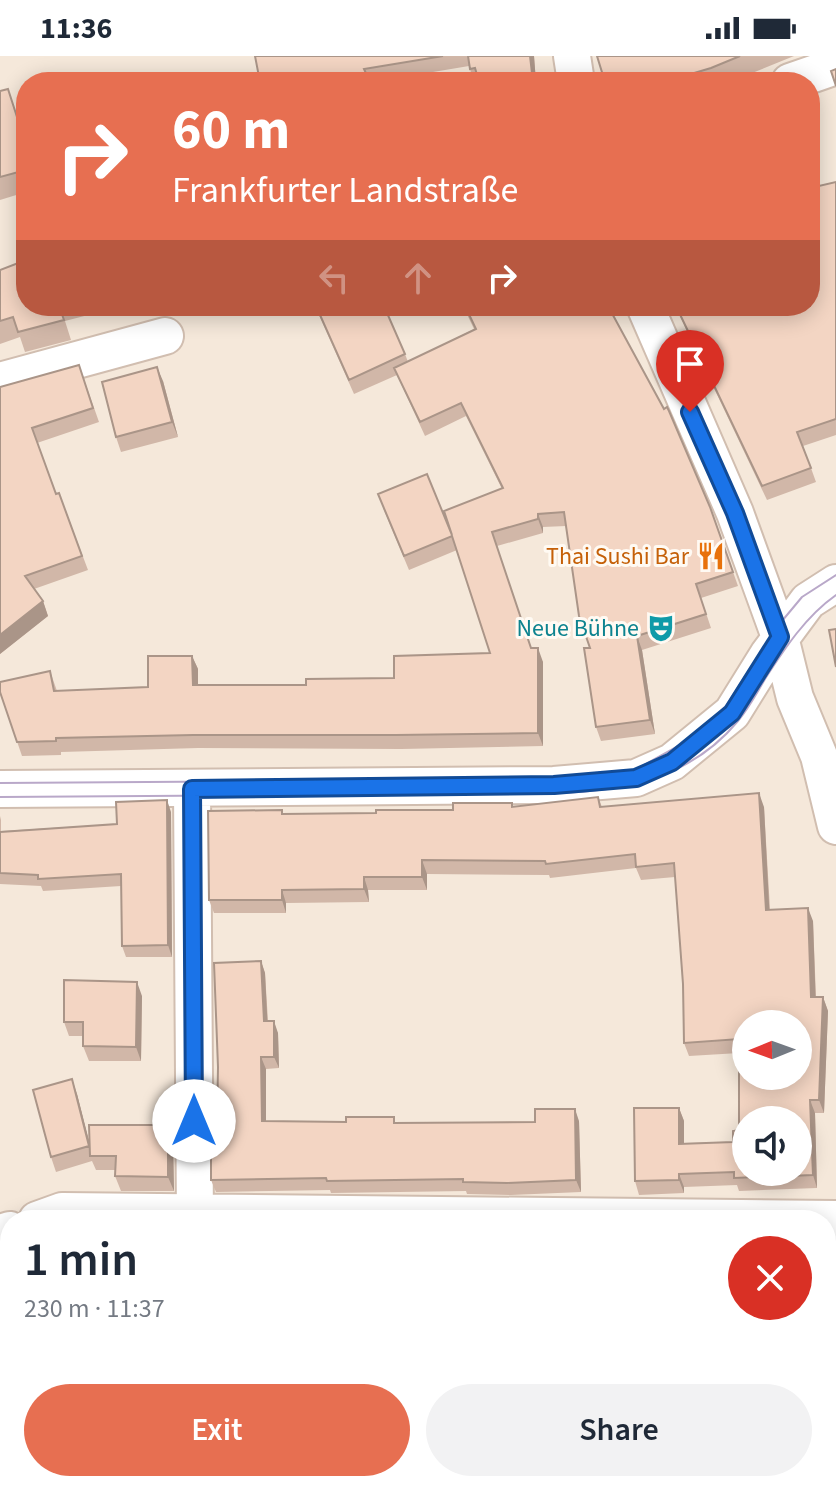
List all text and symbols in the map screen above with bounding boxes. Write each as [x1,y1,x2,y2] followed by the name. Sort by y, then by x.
[40,7,112,50] text: 11:36
[172,91,290,170] text: 60 m
[40,104,144,208] icon: right
[172,165,518,216] text: Frankfurter Landstraße
[312,256,356,300] icon: left
[396,256,440,300] icon: ahead
[480,256,524,300] icon: right
[656,330,724,412] pin
[668,342,712,386] icon: arrive
[546,539,690,574] place label: Thai Sushi Bar
[696,541,726,571] restaurant icon: Thai Sushi Bar
[517,611,639,646] place label: Neue Bühne
[646,613,676,643] theatre icon: Neue Bühne
[732,1010,812,1090] north arrow
[732,1010,812,1186] map controls
[152,1079,236,1163] position arrow
[732,1106,812,1186] button: sound
[24,1226,138,1294] text: 1 min
[728,1236,812,1320] button: close
[24,1290,165,1327] text: 230 m · 11:37
[24,1384,410,1476] button: Exit
[426,1384,812,1476] button: Share

